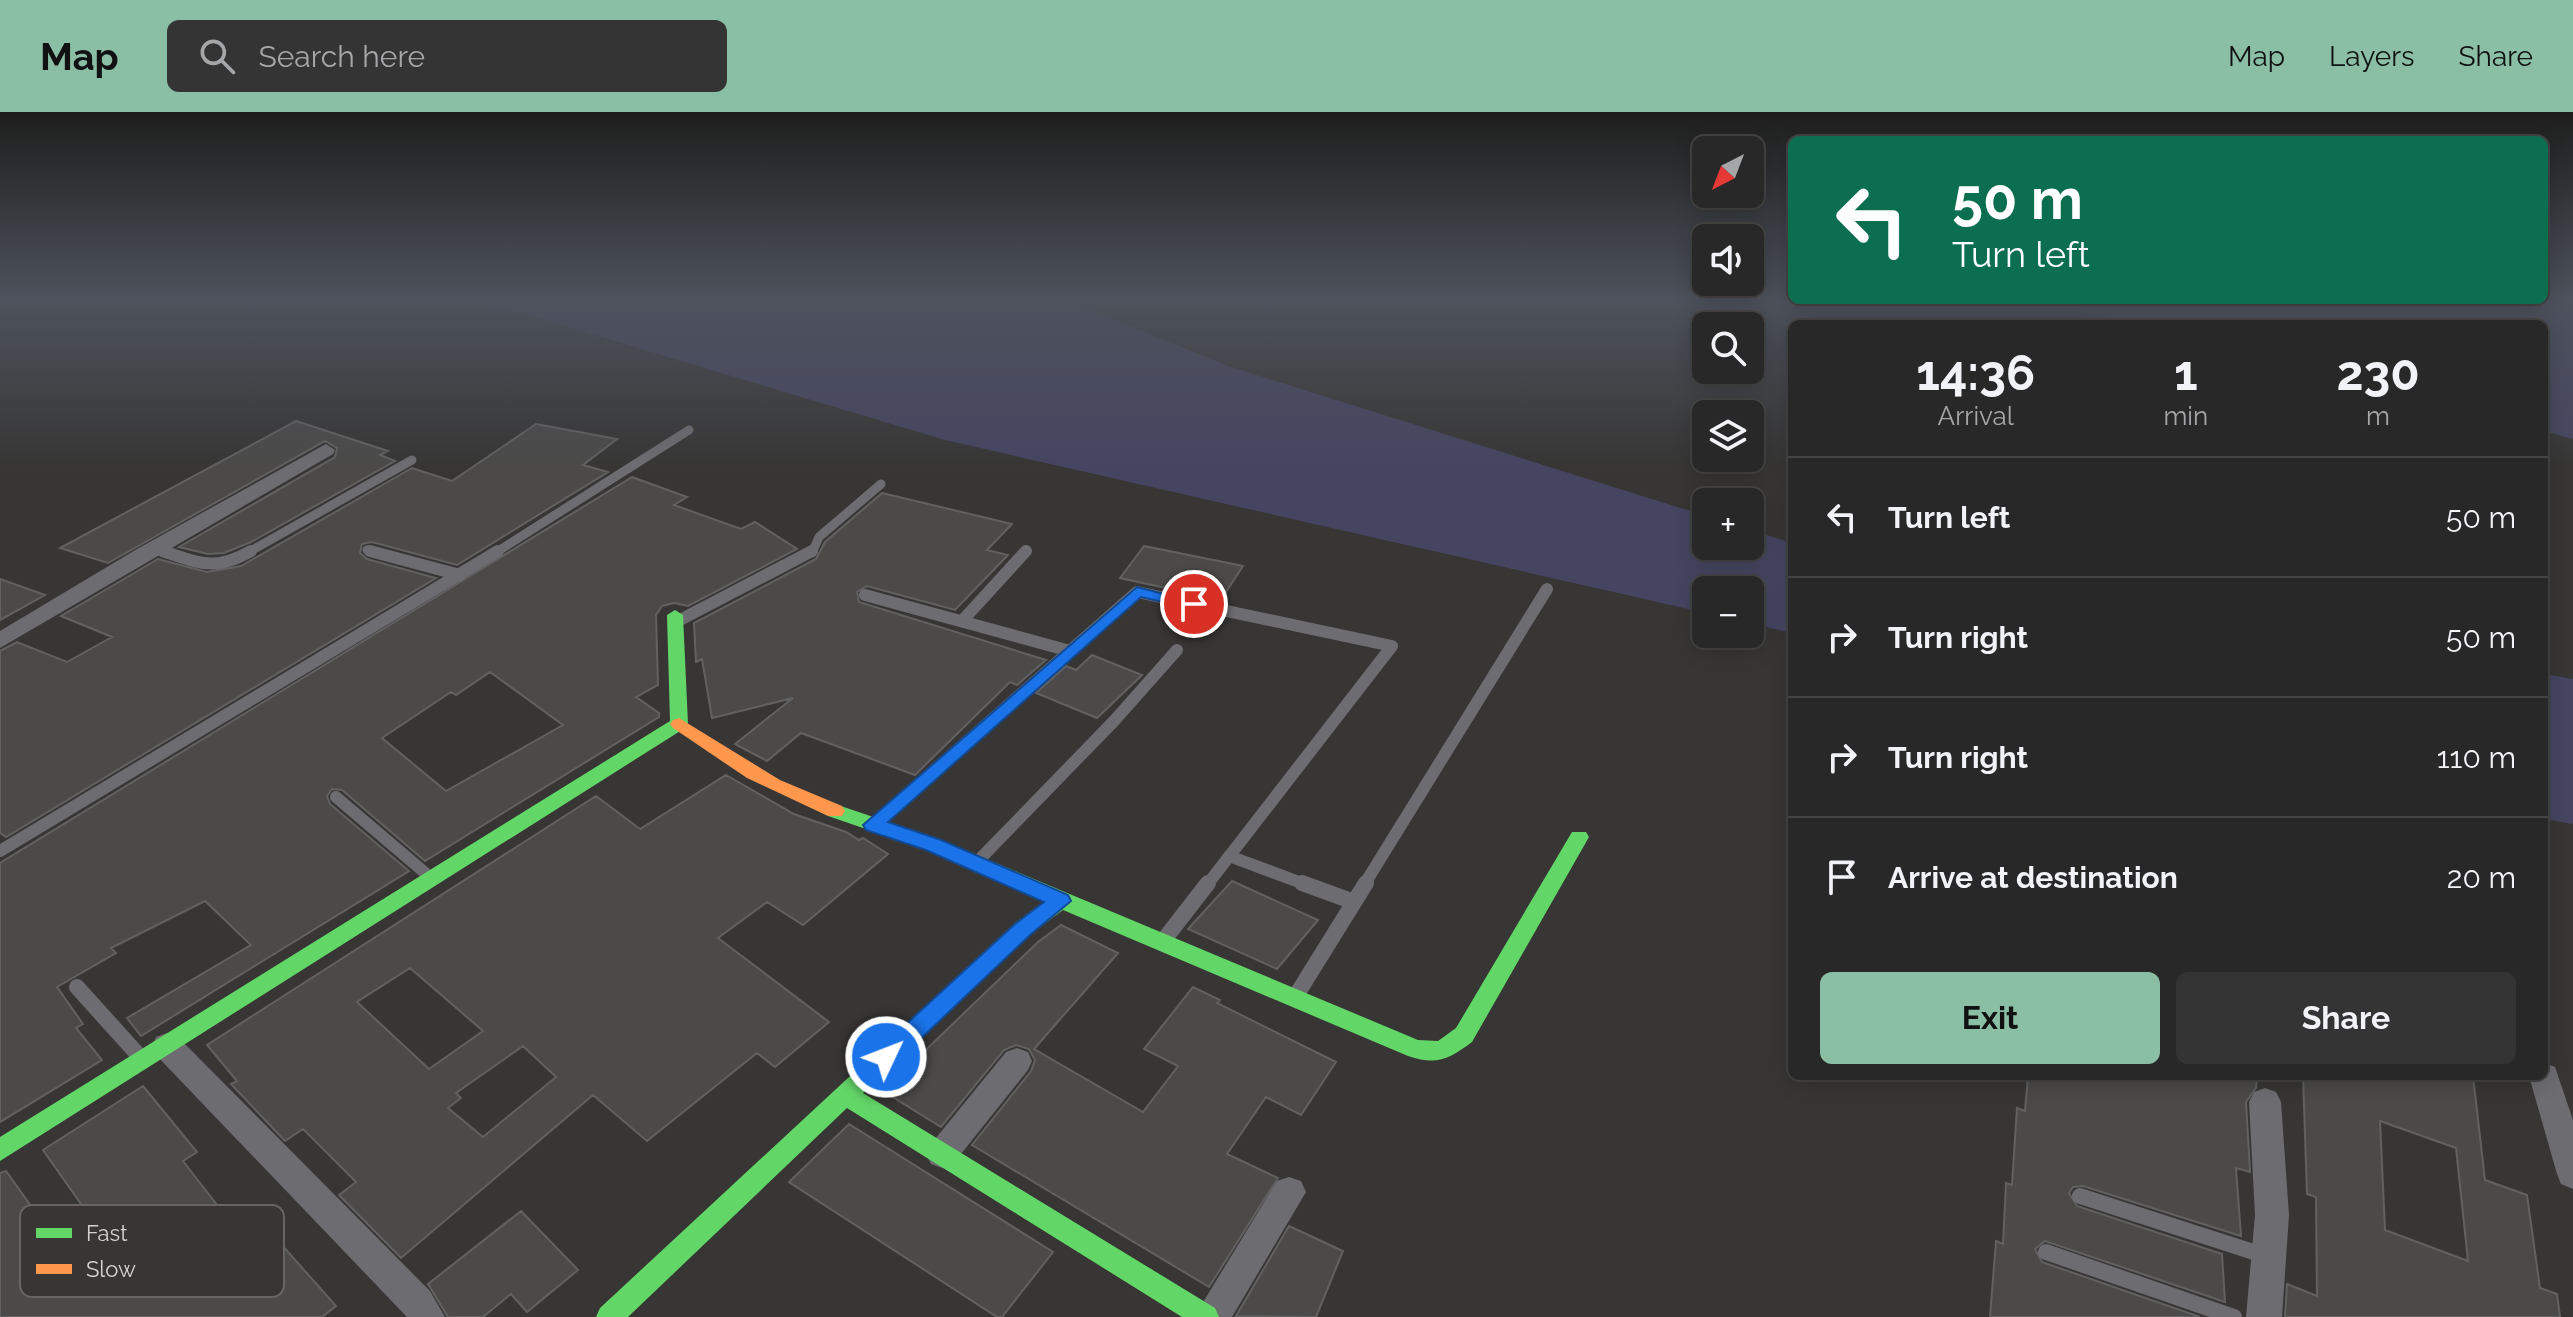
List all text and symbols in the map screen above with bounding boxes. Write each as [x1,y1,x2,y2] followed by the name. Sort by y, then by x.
[167,20,727,92] search box
[40,34,119,79] text: Map
[195,34,239,78] icon: search
[259,39,425,74] text: Search here
[2228,40,2285,73] text: Map
[2329,40,2415,73] text: Layers
[2459,40,2533,73] text: Share
[1692,136,1764,208] north arrow
[1692,136,1764,648] map controls
[1952,166,2083,232] text: 50 m
[1820,168,1924,272] icon: left
[1692,224,1764,296] button: sound
[1952,233,2090,275] text: Turn left
[1692,312,1764,384] button: search
[1916,345,2035,401] text: 14:36
[2174,345,2198,401] text: 1
[2336,345,2420,401] text: 230
[1692,400,1764,472] button: layers
[1938,401,2014,431] text: Arrival
[2163,401,2208,431] text: min
[2366,401,2390,431] text: m
[1692,488,1764,560] button: +
[1820,495,1864,539] icon: left
[1888,500,2010,535] text: Turn left
[2446,500,2516,535] text: 50 m
[1160,570,1228,638] pin
[1692,576,1764,648] button: −
[1172,582,1216,626] icon: arrive
[1820,615,1864,659] icon: right
[1888,620,2028,655] text: Turn right
[2446,620,2516,655] text: 50 m
[1820,735,1864,779] icon: right
[1888,740,2028,775] text: Turn right
[2437,740,2516,775] text: 110 m
[1820,855,1864,899] icon: arrive
[1888,860,2178,895] text: Arrive at destination
[2447,860,2516,895] text: 20 m
[1820,972,2160,1064] button: Exit
[2176,972,2516,1064] button: Share
[844,1015,928,1099] position arrow
[20,1205,284,1297] legend
[86,1220,128,1246] text: Fast
[86,1256,136,1282] text: Slow

